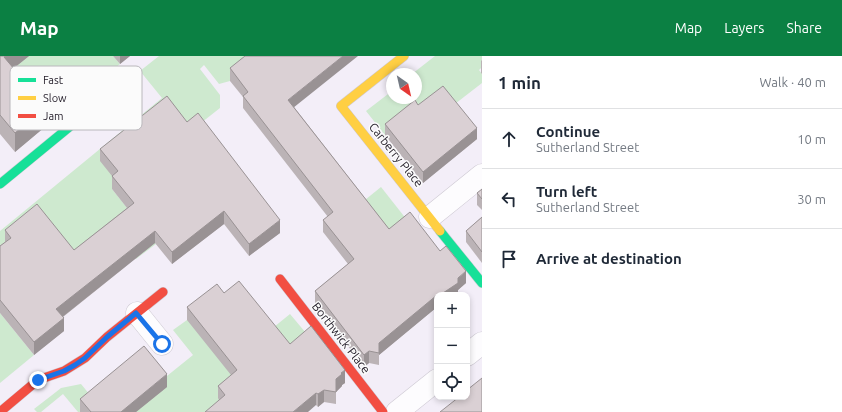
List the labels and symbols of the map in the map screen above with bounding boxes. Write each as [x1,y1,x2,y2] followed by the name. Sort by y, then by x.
[10,66,142,130] legend
[386,68,422,104] north arrow
[43,74,64,86] text: Fast
[43,92,67,104] text: Slow
[43,110,64,122] text: Jam
[367,120,426,189] street label: Carberry Place
[310,300,373,376] street label: Borthwick Place
[153,335,171,353] route start
[29,371,47,389] route end

